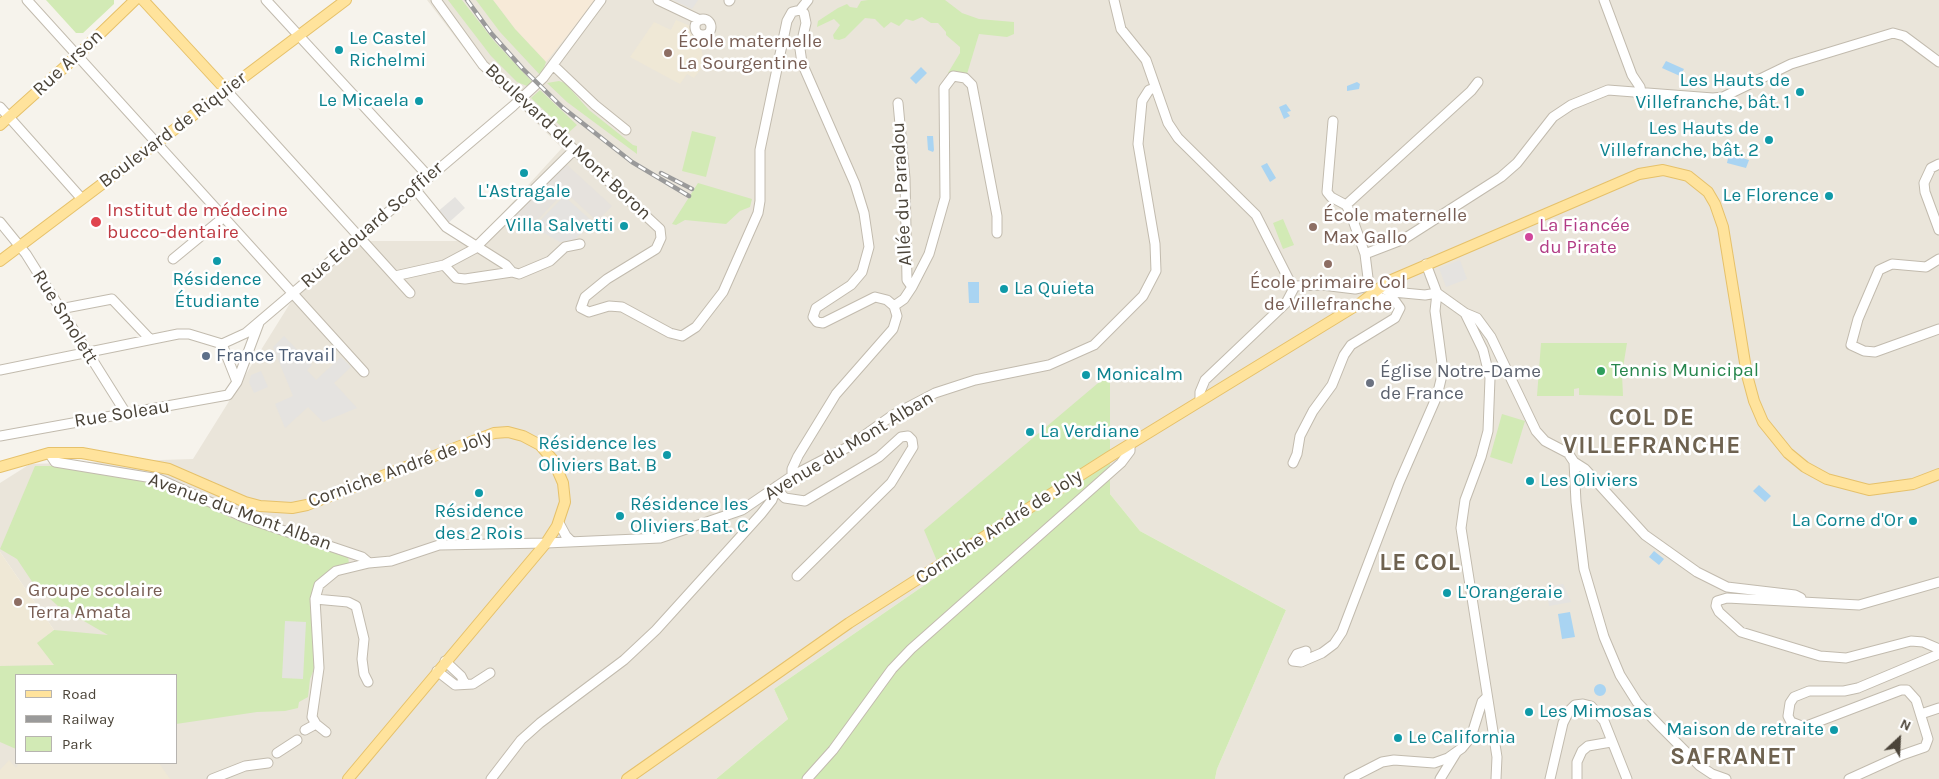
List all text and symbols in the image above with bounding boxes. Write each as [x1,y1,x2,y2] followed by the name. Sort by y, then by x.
[28,25,108,101] street label: Rue Arson
[349,28,426,72] place label: Le Castel Richelmi
[678,31,822,75] place label: École maternelle La Sourgentine
[333,44,345,56] marker: Le Castel Richelmi
[662,47,674,59] marker: École maternelle La Sourgentine
[480,59,656,225] street label: Boulevard du Mont Boron
[95,67,251,193] street label: Boulevard de Riquier
[1635,70,1790,114] place label: Les Hauts de Villefranche, bât. 1
[1794,86,1806,98] marker: Les Hauts de Villefranche, bât. 1
[318,90,409,112] place label: Le Micaela
[413,95,425,107] marker: Le Micaela
[1600,118,1759,162] place label: Les Hauts de Villefranche, bât. 2
[887,121,917,267] street label: Allée du Paradou
[1763,134,1775,146] marker: Les Hauts de Villefranche, bât. 2
[296,157,448,293] street label: Rue Edouard Scoffier
[518,167,530,179] marker: L'Astragale
[477,181,571,203] place label: L'Astragale
[1723,185,1819,207] place label: Le Florence
[1823,190,1835,202] marker: Le Florence
[107,200,288,244] place label: Institut de médecine bucco-dentaire
[1323,205,1467,249] place label: École maternelle Max Gallo
[89,215,103,229] marker: Institut de médecine bucco-dentaire
[506,215,614,237] place label: Villa Salvetti
[1539,215,1630,259] place label: La Fiancée du Pirate
[618,220,630,232] marker: Villa Salvetti
[1307,221,1319,233] marker: École maternelle Max Gallo
[1523,231,1535,243] marker: La Fiancée du Pirate
[211,255,223,267] marker: Résidence Étudiante
[1322,258,1334,270] marker: École primaire Col de Villefranche
[27,266,103,368] street label: Rue Smolett
[172,269,262,313] place label: Résidence Étudiante
[1250,272,1406,316] place label: École primaire Col de Villefranche
[1014,278,1095,300] place label: La Quieta
[998,283,1010,295] marker: La Quieta
[216,345,335,367] place label: France Travail
[200,350,212,362] marker: France Travail
[1611,360,1759,382] place label: Tennis Municipal
[1380,361,1541,405] place label: Église Notre-Dame de France
[1096,364,1183,386] place label: Monicalm
[1595,365,1607,377] marker: Tennis Municipal
[1080,369,1092,381] marker: Monicalm
[1364,377,1376,389] marker: Église Notre-Dame de France
[760,386,938,506] street label: Avenue du Mont Alban
[73,395,171,433] street label: Rue Soleau
[1561,404,1743,460] district label: COL DE VILLEFRANCHE
[1040,421,1139,443] place label: La Verdiane
[305,425,495,513] street label: Corniche André de Joly
[1024,426,1036,438] marker: La Verdiane
[538,433,657,477] place label: Résidence les Oliviers Bat. B
[661,449,673,461] marker: Résidence les Oliviers Bat. B
[911,465,1087,589] street label: Corniche André de Joly
[145,468,335,556] street label: Avenue du Mont Alban
[1540,470,1638,492] place label: Les Oliviers
[1524,475,1536,487] marker: Les Oliviers
[473,487,485,499] marker: Résidence des 2 Rois
[630,494,749,538] place label: Résidence les Oliviers Bat. C
[434,501,524,545] place label: Résidence des 2 Rois
[614,510,626,522] marker: Résidence les Oliviers Bat. C
[1792,510,1903,532] place label: La Corne d'Or
[1907,515,1919,527] marker: La Corne d'Or
[1379,549,1461,577] district label: LE COL
[28,580,163,624] place label: Groupe scolaire Terra Amata
[1457,582,1563,604] place label: L'Orangeraie
[1441,587,1453,599] marker: L'Orangeraie
[12,596,24,608] marker: Groupe scolaire Terra Amata
[15,674,178,764] legend
[62,685,97,703] text: Road
[1539,701,1652,723] place label: Les Mimosas
[1523,706,1535,718] marker: Les Mimosas
[62,710,114,728] text: Railway
[1874,714,1924,764] north arrow
[1897,715,1914,735] text: N
[1666,719,1824,741] place label: Maison de retraite
[1828,724,1840,736] marker: Maison de retraite
[1408,727,1516,749] place label: Le California
[1392,732,1404,744] marker: Le California
[62,735,92,753] text: Park
[1669,743,1797,771] district label: SAFRANET

